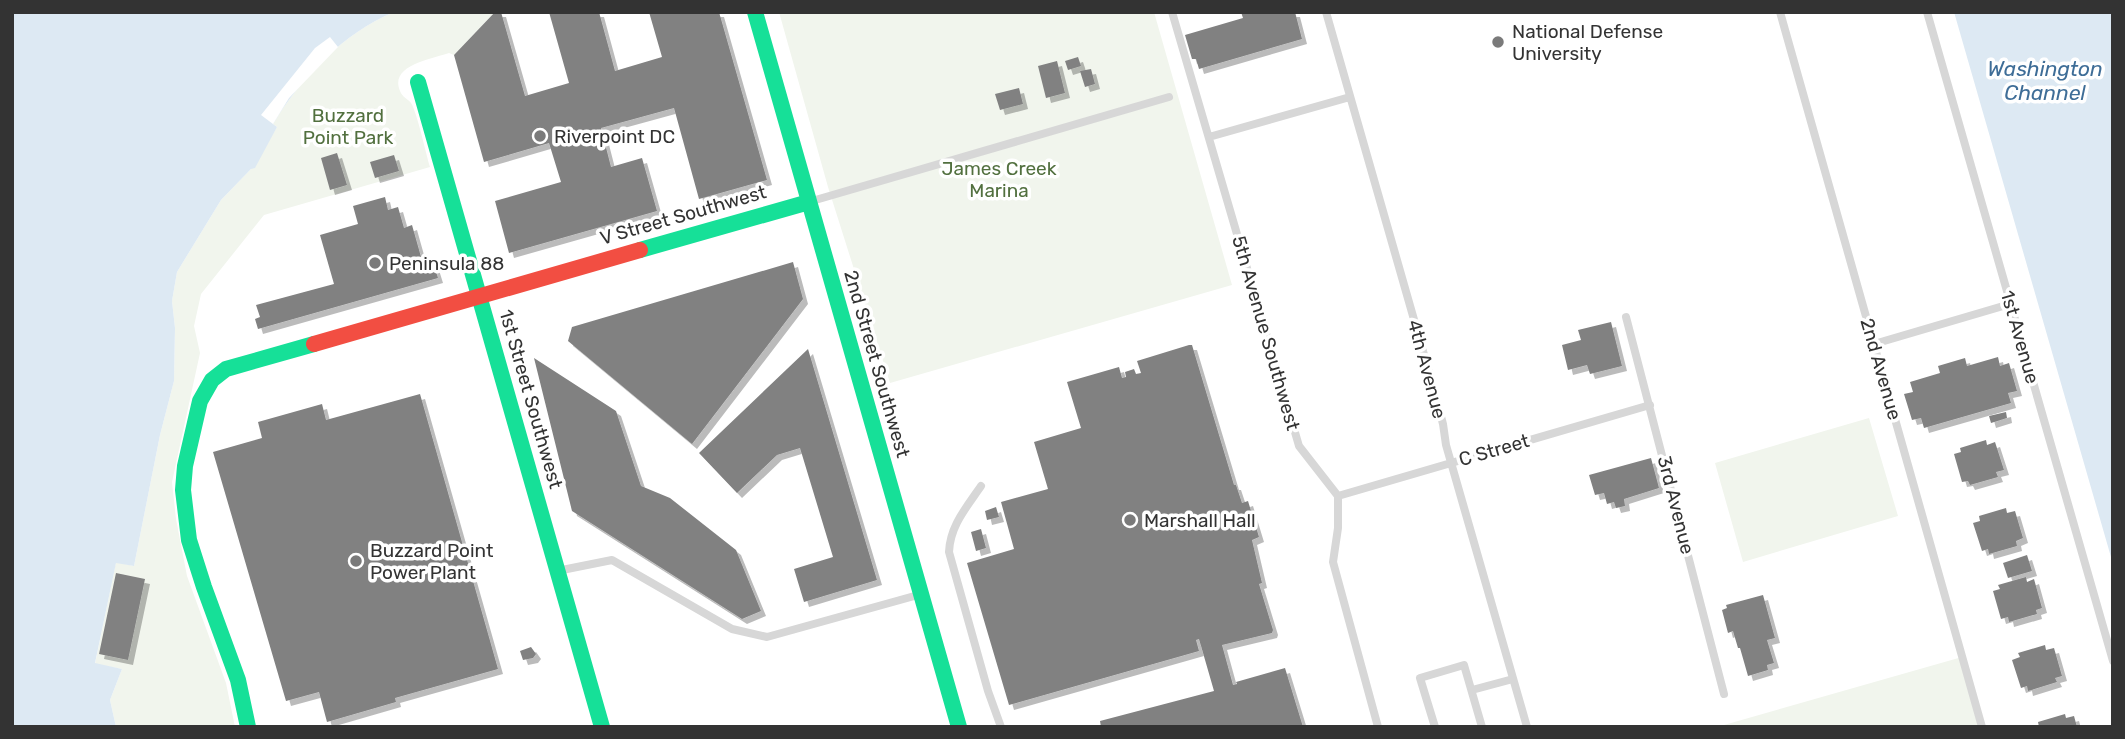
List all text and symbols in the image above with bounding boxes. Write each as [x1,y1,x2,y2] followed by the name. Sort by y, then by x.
[1512,20,1663,65] place label: National Defense University
[1490,34,1506,50] marker: National Defense University
[1987,56,2103,105] water label: Washington Channel
[303,104,393,149] park label: Buzzard Point Park
[554,125,675,148] place label: Riverpoint DC
[532,128,548,144] marker: Riverpoint DC
[941,157,1057,202] park label: James Creek Marina
[597,180,769,250] street label: V Street Southwest
[1227,233,1305,434] street label: 5th Avenue Southwest
[389,252,504,275] place label: Peninsula 88
[367,255,383,271] marker: Peninsula 88
[839,268,915,461] street label: 2nd Street Southwest
[1996,288,2044,386] street label: 1st Avenue
[494,307,568,492] street label: 1st Street Southwest
[1856,316,1906,422] street label: 2nd Avenue
[1403,317,1451,421] street label: 4th Avenue
[1456,429,1532,471] street label: C Street
[1653,453,1699,557] street label: 3rd Avenue
[1144,509,1256,532] place label: Marshall Hall
[1122,512,1138,528] marker: Marshall Hall
[370,539,494,584] place label: Buzzard Point Power Plant
[348,553,364,569] marker: Buzzard Point Power Plant

